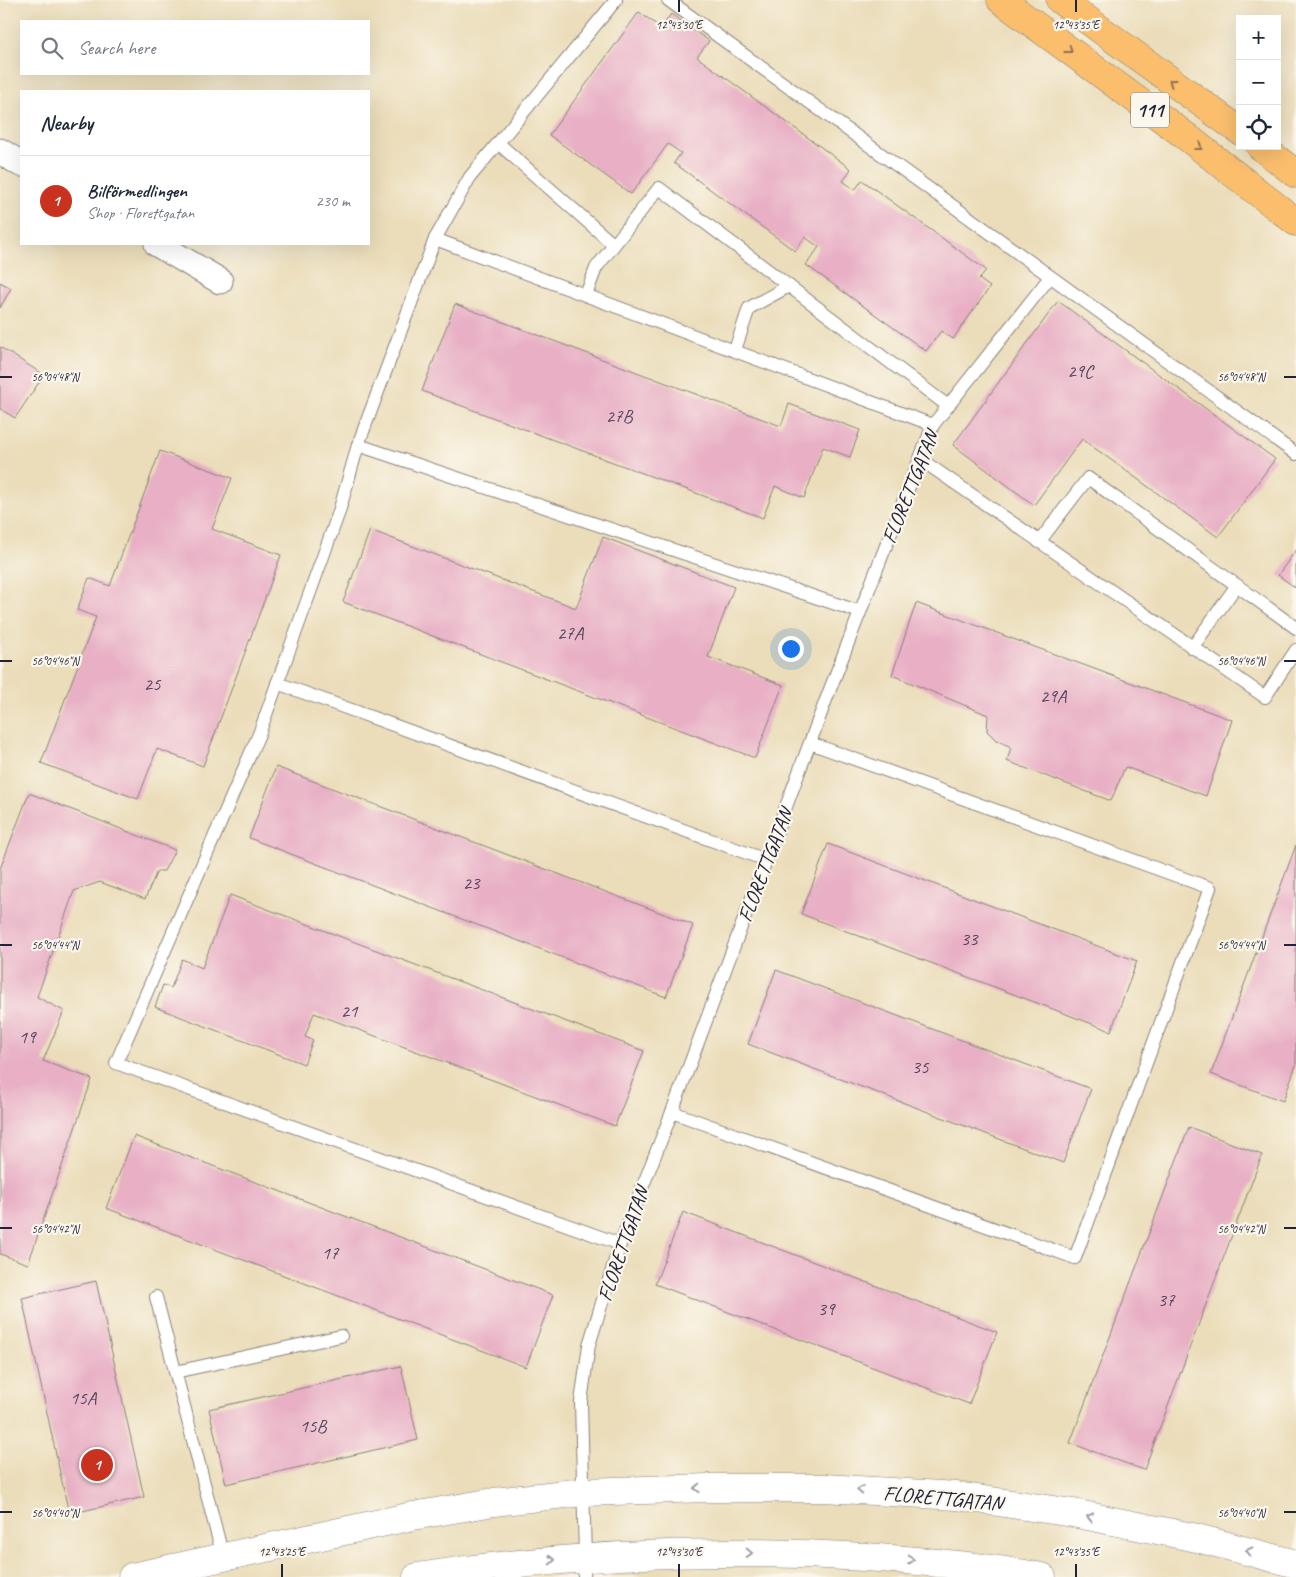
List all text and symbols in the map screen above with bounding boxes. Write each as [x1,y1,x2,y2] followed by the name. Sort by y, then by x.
[1236,15,1281,150] map controls
[1236,15,1281,60] button: +
[656,17,704,33] text: 12°43'30"E
[1053,17,1101,33] text: 12°43'35"E
[20,20,370,75] search box
[38,34,66,62] icon: search
[78,36,155,60] text: Search here
[1063,44,1073,53] one-way arrow
[1236,60,1281,105] button: −
[1168,79,1178,88] one-way arrow
[1131,92,1169,128] road number: 111
[1236,105,1281,150] button: locate
[40,110,93,136] text: Nearby
[1193,141,1203,150] one-way arrow
[87,179,187,203] text: Bilförmedlingen
[52,191,60,211] text: 1
[316,191,350,211] text: 230 m
[87,203,194,223] text: Shop · Florettgatan
[1067,359,1095,383] house number: 29C
[31,369,80,385] text: 56°04'48"N
[1217,369,1266,385] text: 56°04'48"N
[606,404,634,428] house number: 27B
[876,424,946,547] street label: FLORETTGATAN
[557,621,585,645] house number: 27A
[778,636,804,662] your location
[31,653,80,669] text: 56°04'46"N
[1217,653,1266,669] text: 56°04'46"N
[143,672,162,696] house number: 25
[1040,684,1068,708] house number: 29A
[732,802,800,925] street label: FLORETTGATAN
[462,871,481,895] house number: 23
[960,927,979,951] house number: 33
[31,937,80,953] text: 56°04'44"N
[1217,937,1266,953] text: 56°04'44"N
[340,999,359,1023] house number: 21
[18,1025,37,1049] house number: 19
[911,1055,930,1079] house number: 35
[591,1180,656,1305] street label: FLORETTGATAN
[31,1221,80,1237] text: 56°04'42"N
[1217,1221,1266,1237] text: 56°04'42"N
[321,1241,340,1265] house number: 17
[1157,1288,1176,1312] house number: 37
[817,1297,836,1321] house number: 39
[70,1386,98,1410] house number: 15A
[300,1414,328,1438] house number: 15B
[81,1446,113,1484] pin: 1
[883,1480,1007,1516] street label: FLORETTGATAN
[693,1483,700,1493] one-way arrow
[855,1485,863,1496] one-way arrow
[31,1505,80,1521] text: 56°04'40"N
[1217,1505,1266,1521] text: 56°04'40"N
[1086,1512,1095,1522] one-way arrow
[259,1544,307,1560] text: 12°43'25"E
[656,1544,704,1560] text: 12°43'30"E
[1053,1544,1101,1560] text: 12°43'35"E
[1245,1546,1254,1557] one-way arrow
[746,1548,753,1558] one-way arrow
[548,1555,556,1566] one-way arrow
[908,1555,916,1566] one-way arrow

